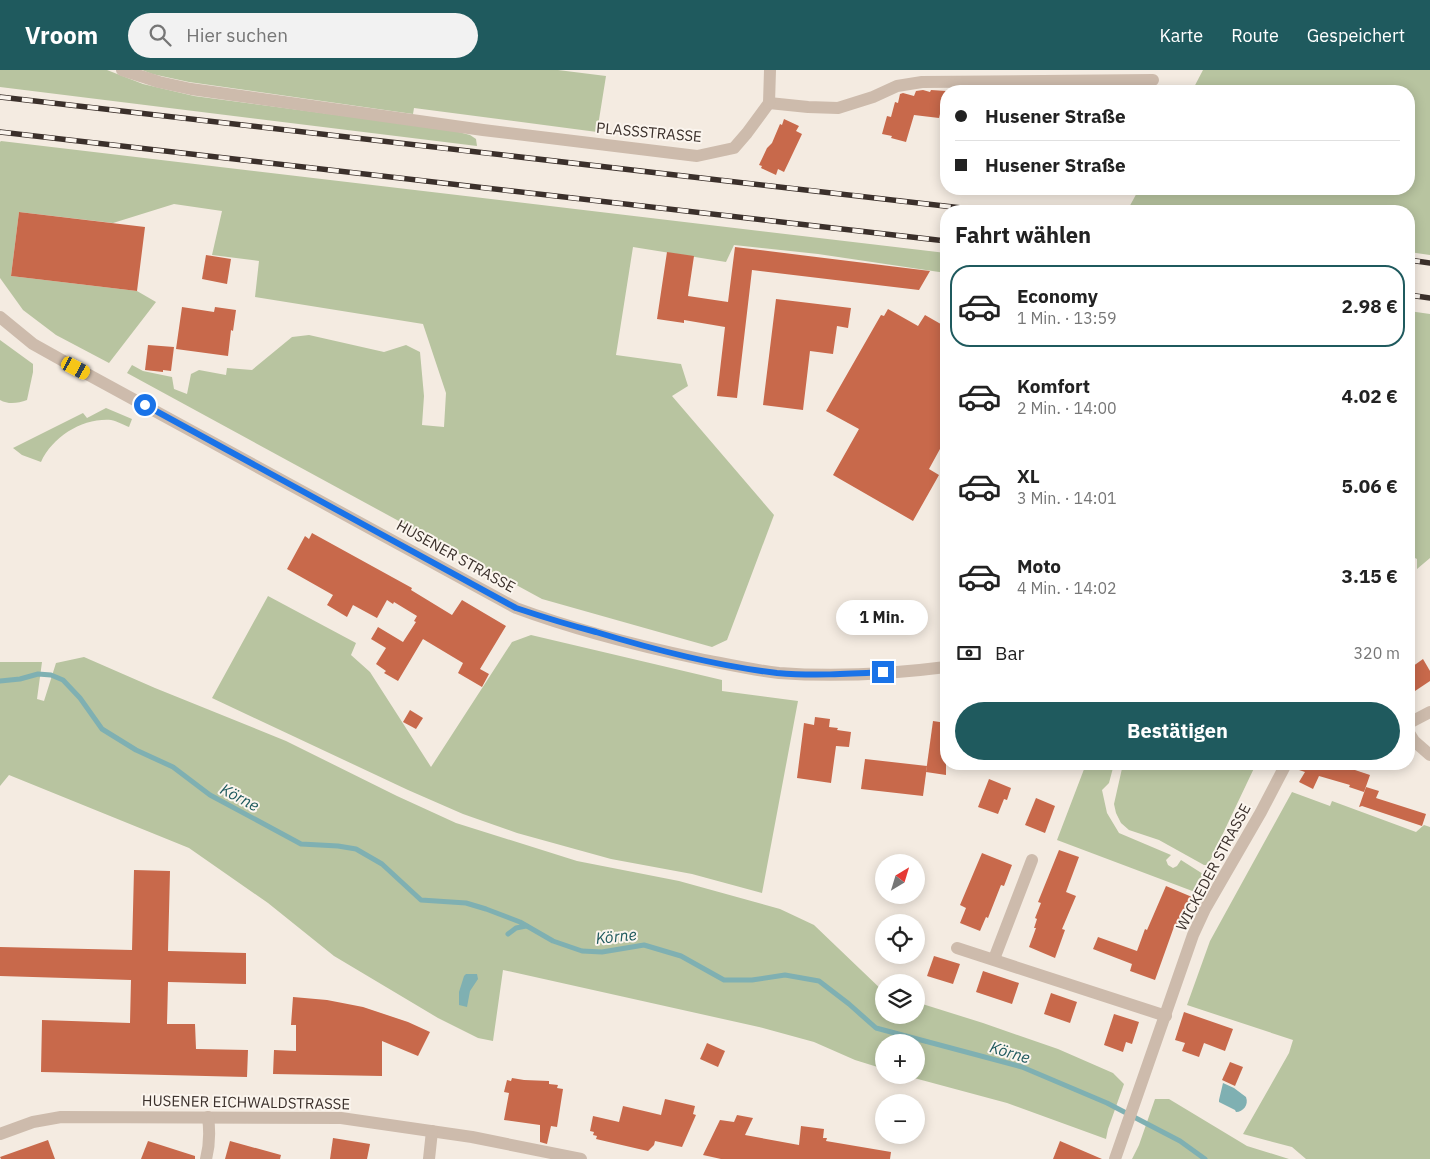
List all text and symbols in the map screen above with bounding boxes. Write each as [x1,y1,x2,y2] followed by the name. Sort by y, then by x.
[128,13,478,58] search box
[25,19,98,51] text: Vroom
[146,21,174,49] icon: search
[186,23,288,47] text: Hier suchen
[1160,24,1203,47] text: Karte
[1231,24,1279,47] text: Route
[1307,24,1405,47] text: Gespeichert
[985,104,1126,128] text: Husener Straße
[595,118,703,146] street label: PLASSSTRASSE
[985,153,1126,177] text: Husener Straße
[955,220,1091,249] text: Fahrt wählen
[957,284,1002,329] icon: car
[1017,284,1098,308] text: Economy
[1342,294,1398,318] text: 2.98 €
[1017,308,1117,328] text: 1 Min. · 13:59
[59,354,92,382] car
[957,374,1002,419] icon: car
[1017,374,1090,398] text: Komfort
[1342,384,1398,408] text: 4.02 €
[134,394,156,416] route start
[1017,398,1117,418] text: 2 Min. · 14:00
[957,464,1002,509] icon: car
[1017,464,1040,488] text: XL
[1342,474,1398,498] text: 5.06 €
[1017,488,1117,508] text: 3 Min. · 14:01
[393,515,519,597] street label: HUSENER STRASSE
[957,554,1002,599] icon: car
[1017,554,1061,578] text: Moto
[1342,564,1398,588] text: 3.15 €
[1017,578,1117,598] text: 4 Min. · 14:02
[837,600,929,634] callout: 1 Min.
[859,607,905,627] text: 1 Min.
[955,639,983,667] icon: cash
[995,641,1025,665] text: Bar
[1353,643,1400,663] text: 320 m
[872,661,894,683] route end
[955,702,1400,760] button: Bestätigen
[217,779,263,815] water label: Körne
[1171,800,1255,934] street label: WICKEDER STRASSE
[875,854,925,904] north arrow
[875,854,925,1144] map controls
[875,914,925,964] button: locate
[595,924,637,948] water label: Körne
[875,974,925,1024] button: layers
[875,1034,925,1084] button: +
[987,1036,1033,1068] water label: Körne
[142,1091,350,1113] street label: HUSENER EICHWALDSTRASSE
[875,1094,925,1144] button: −

